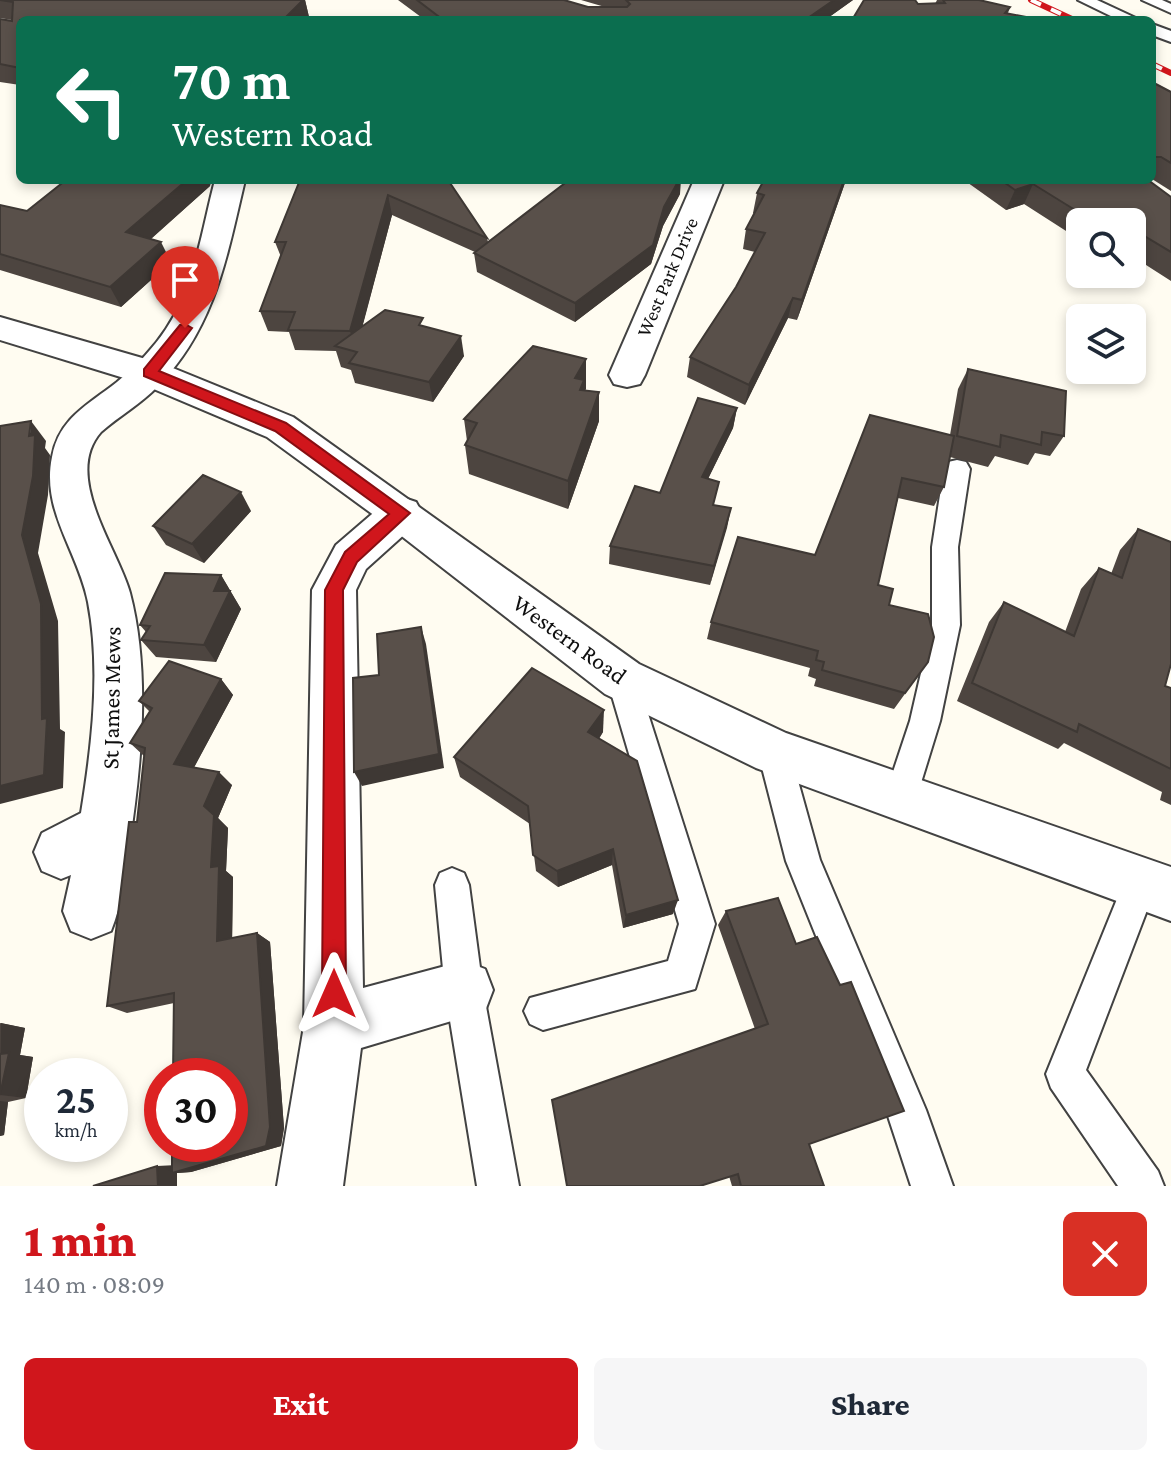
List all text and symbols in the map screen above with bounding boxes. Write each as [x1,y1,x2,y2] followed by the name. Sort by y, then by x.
[40,48,144,152] icon: left
[172,49,291,111] text: 70 m
[172,114,373,154] text: Western Road
[1066,208,1146,384] map controls
[1066,208,1146,288] button: search
[632,214,702,340] street label: West Park Drive
[151,246,219,328] pin
[163,258,207,302] icon: arrive
[1066,304,1146,384] button: layers
[508,589,632,689] street label: Western Road
[96,626,126,770] street label: St James Mews
[292,952,376,1036] position arrow
[144,1058,248,1162] speed limit sign: 30
[56,1077,96,1122] text: 25
[54,1119,98,1141] text: km/h
[1063,1212,1147,1296] button: close
[24,1213,136,1266] text: 1 min
[24,1270,165,1299] text: 140 m · 08:09
[24,1358,578,1450] button: Exit
[594,1358,1147,1450] button: Share

